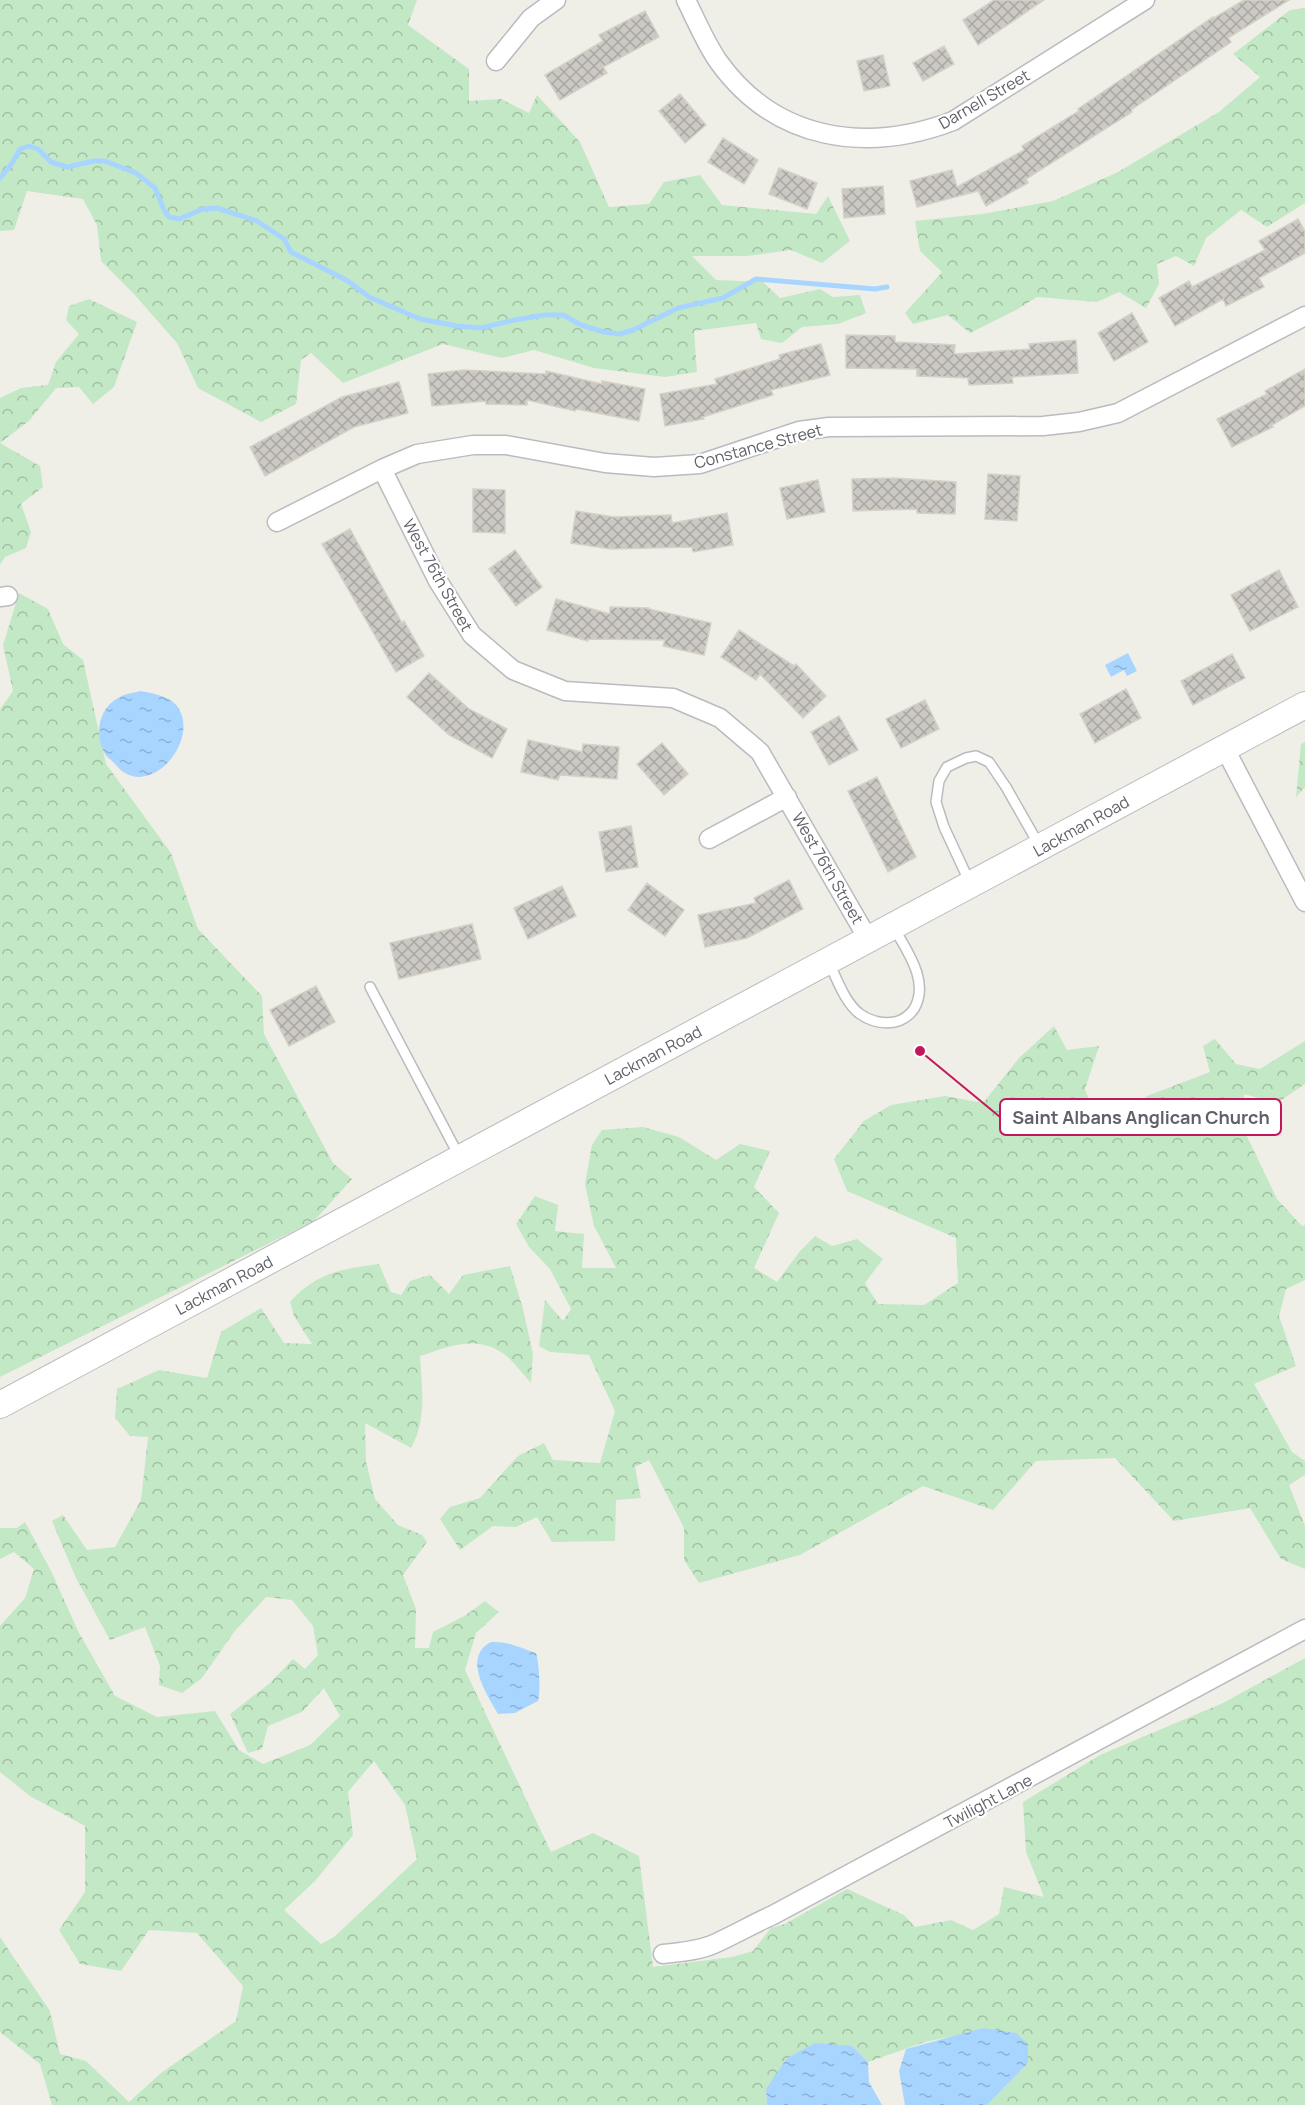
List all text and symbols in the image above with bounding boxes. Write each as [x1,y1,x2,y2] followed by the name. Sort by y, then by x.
[934,64,1034,134] street label: Darnell Street
[692,418,824,474] street label: Constance Street
[398,515,478,635] street label: West 76th Street
[1029,790,1133,862] street label: Lackman Road
[787,808,869,928] street label: West 76th Street
[601,1020,705,1090] street label: Lackman Road
[1000,1099,1281,1135] callout: Saint Albans Anglican Church
[1012,1105,1270,1129] text: Saint Albans Anglican Church
[172,1250,276,1320] street label: Lackman Road
[940,1769,1036,1833] street label: Twilight Lane

